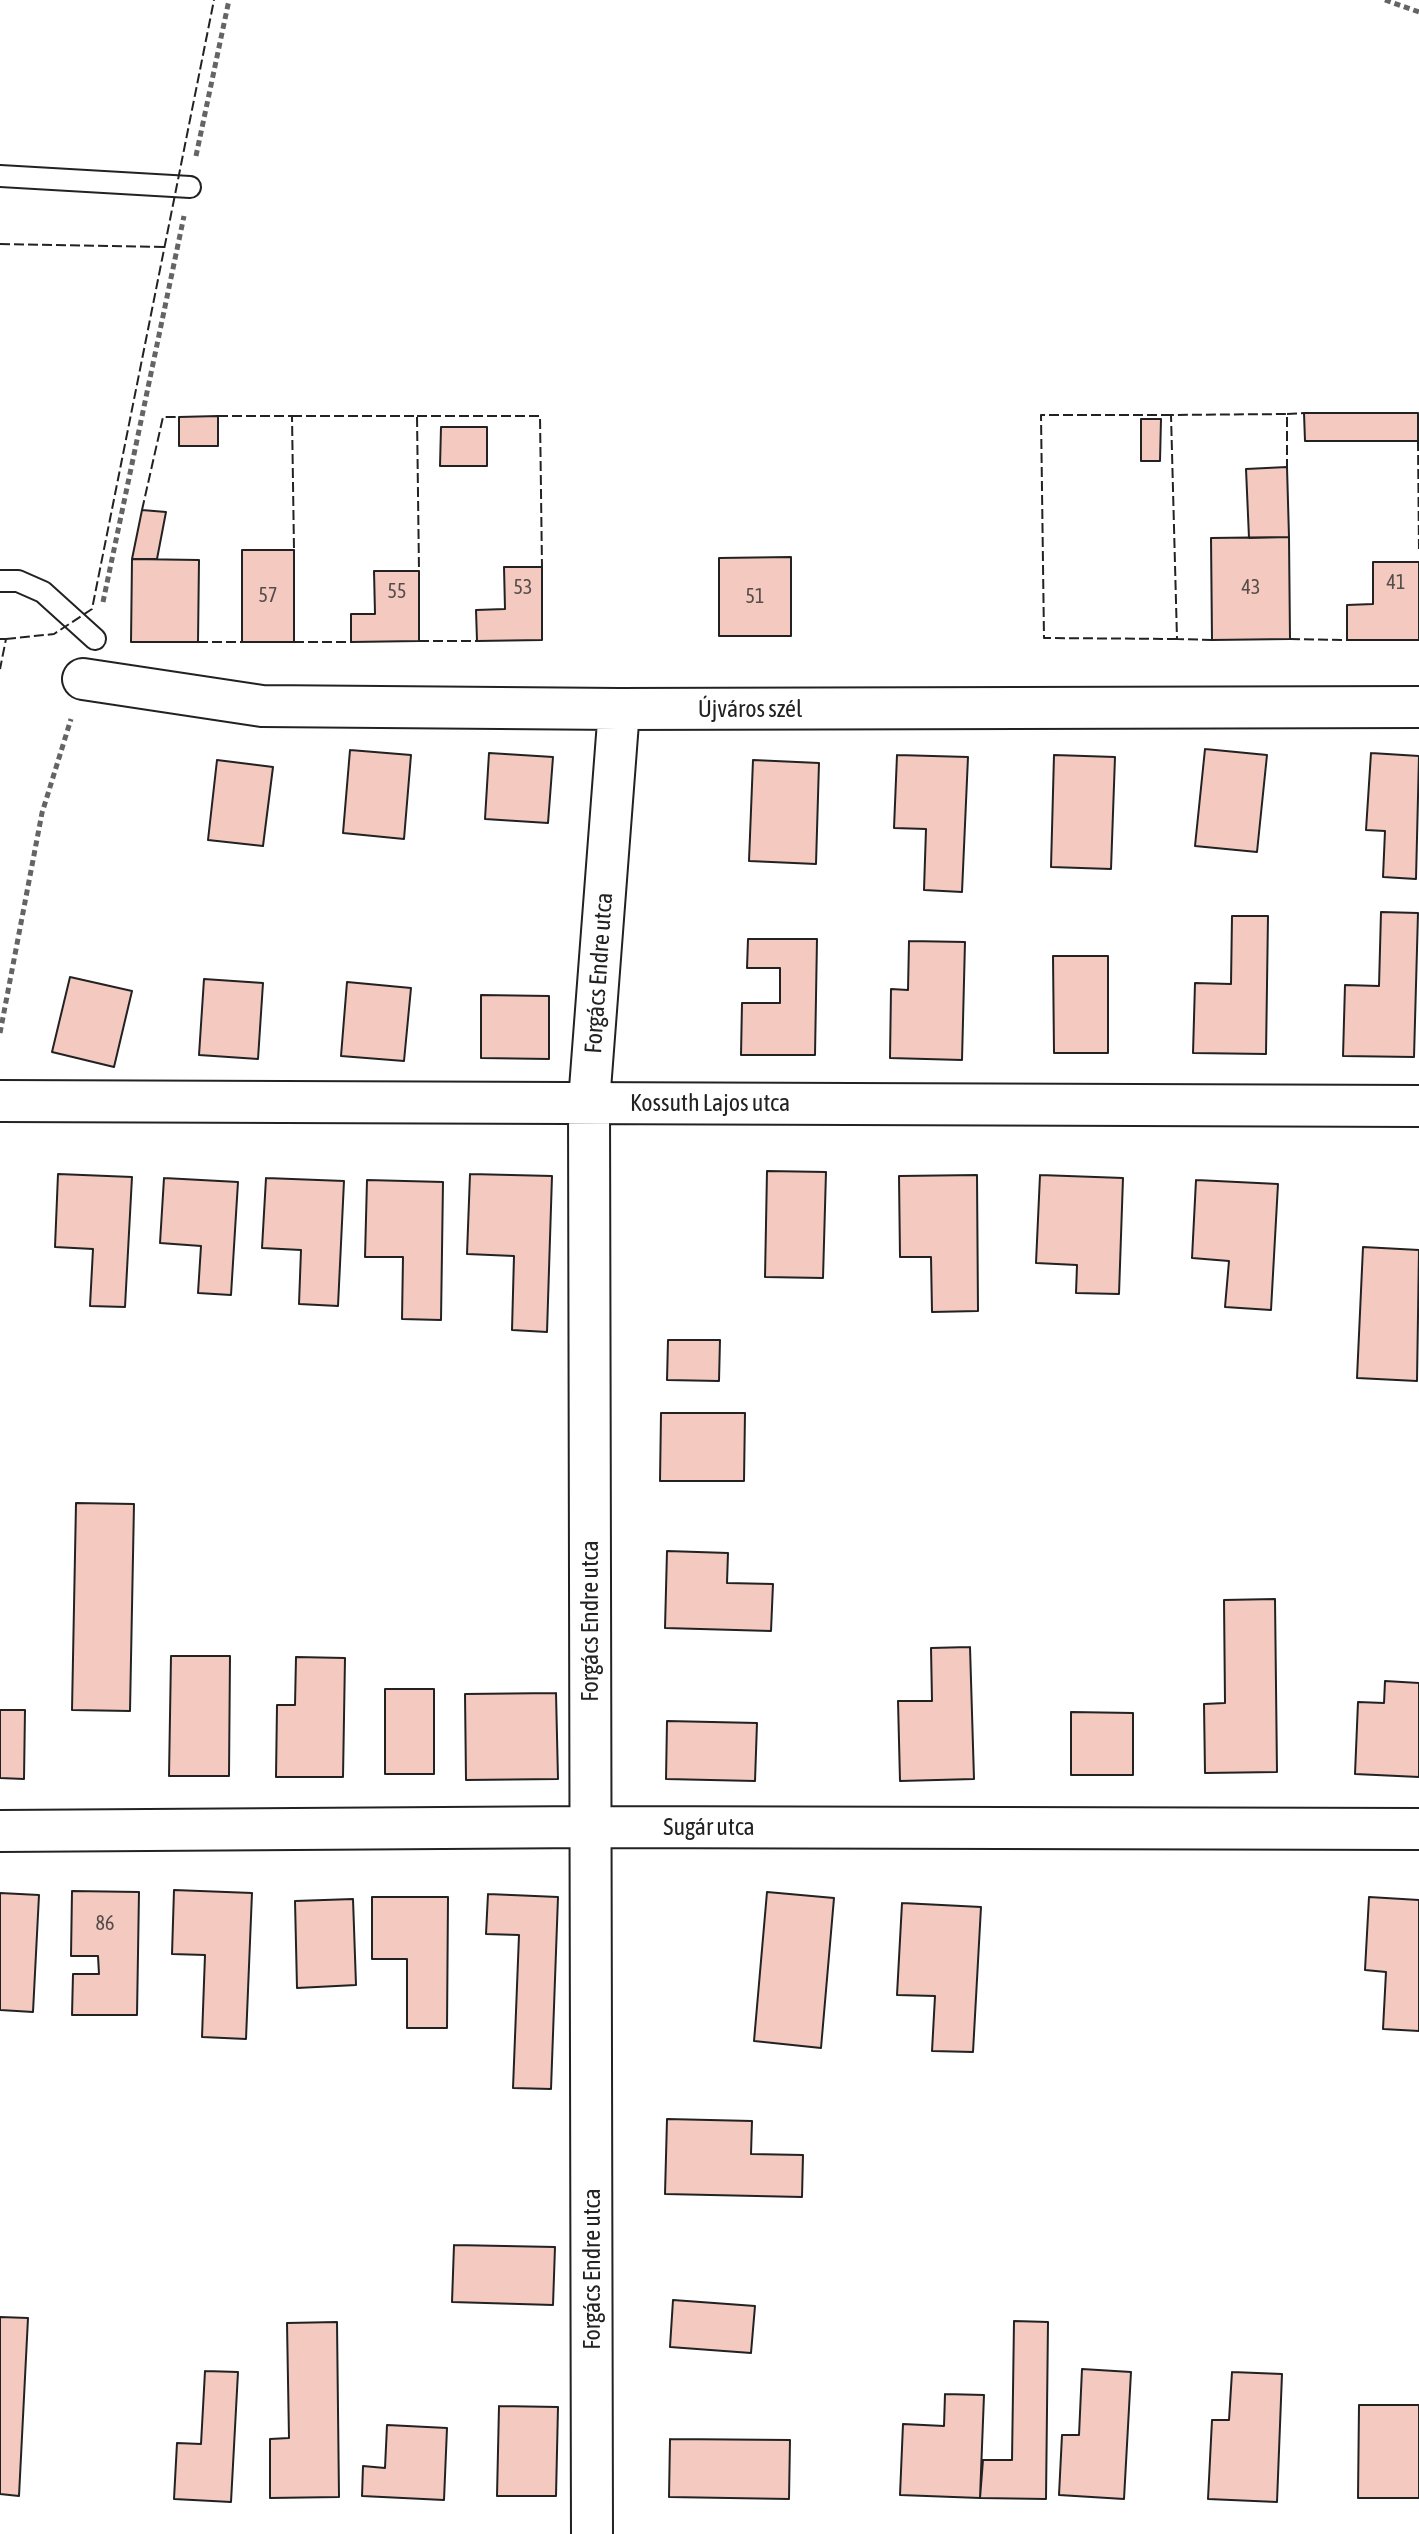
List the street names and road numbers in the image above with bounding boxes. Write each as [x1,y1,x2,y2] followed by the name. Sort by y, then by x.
[698,695,802,723] street label: Újváros szél
[579,892,619,1054] street label: Forgács Endre utca
[630,1089,790,1117] street label: Kossuth Lajos utca
[576,1540,604,1702] street label: Forgács Endre utca
[663,1813,755,1841] street label: Sugár utca
[578,2188,606,2350] street label: Forgács Endre utca

